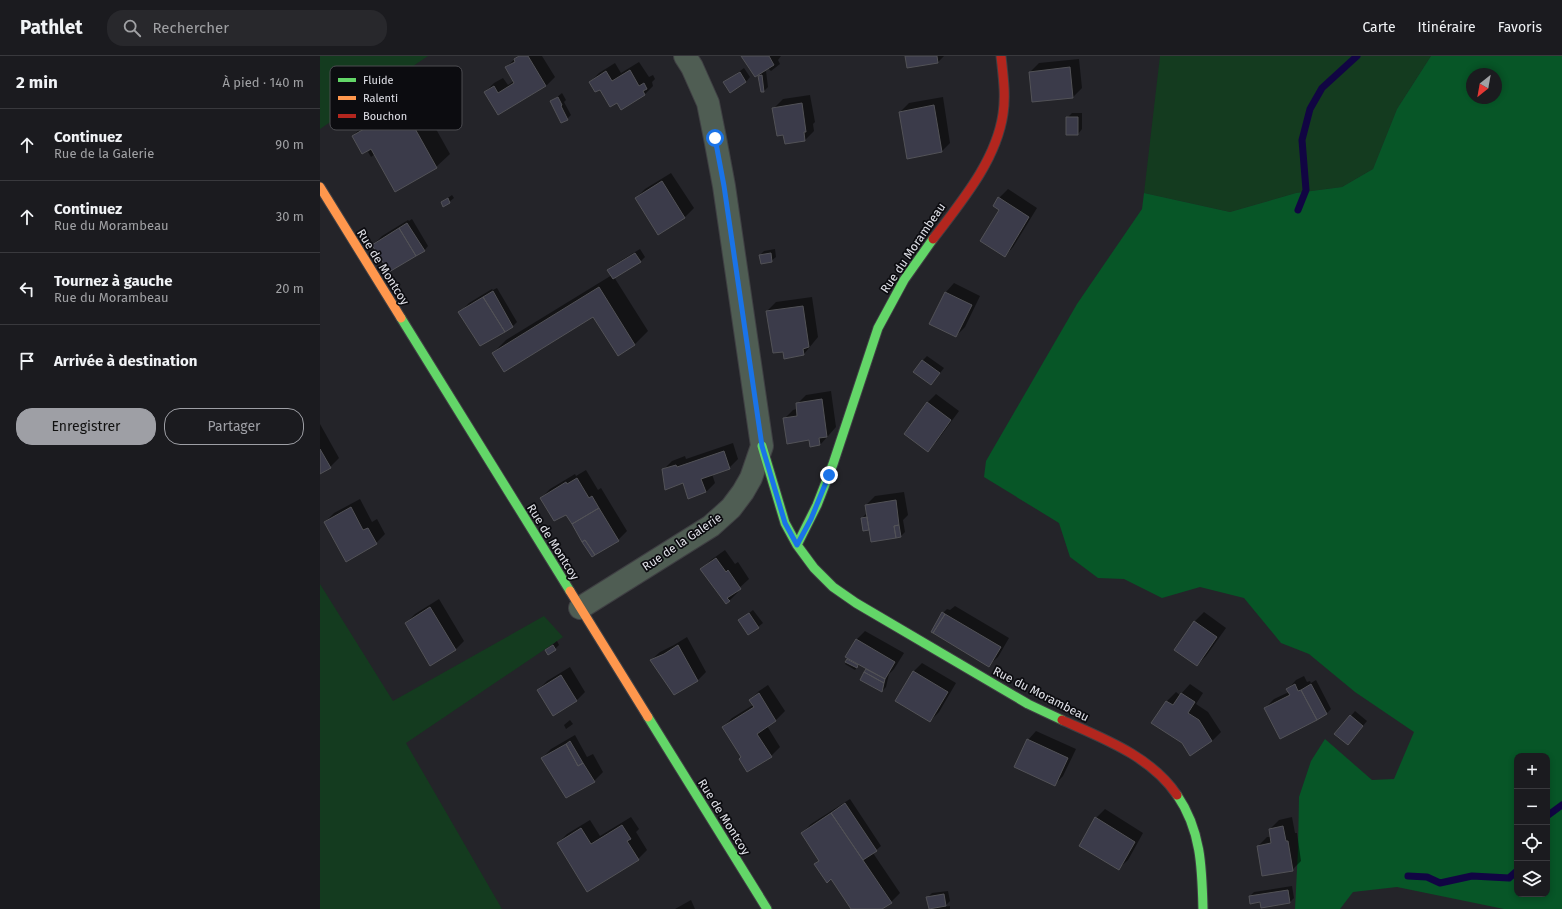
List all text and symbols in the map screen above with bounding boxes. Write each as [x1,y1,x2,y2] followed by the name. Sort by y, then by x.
[107,10,387,46] search box
[20,16,83,39] text: Pathlet
[121,17,143,39] icon: search
[153,19,229,37] text: Rechercher
[1362,19,1396,36] text: Carte
[1418,19,1476,36] text: Itinéraire
[1498,19,1542,36] text: Favoris
[330,66,462,130] legend
[1466,68,1502,104] north arrow
[16,72,58,93] text: 2 min
[363,74,394,87] text: Fluide
[222,75,304,90] text: À pied · 140 m
[363,92,398,105] text: Ralenti
[363,110,407,123] text: Bouchon
[54,128,122,146] text: Continuez
[706,129,724,147] route start
[16,134,38,156] icon: ahead
[275,137,304,152] text: 90 m
[54,146,154,161] text: Rue de la Galerie
[54,200,122,218] text: Continuez
[878,200,948,296] street label: Rue du Morambeau
[16,206,38,228] icon: ahead
[276,209,304,224] text: 30 m
[54,218,169,233] text: Rue du Morambeau
[354,227,412,308] street label: Rue de Montcoy
[54,272,173,290] text: Tournez à gauche
[16,278,38,300] icon: left
[276,281,304,296] text: 20 m
[54,290,169,305] text: Rue du Morambeau
[16,350,38,372] icon: arrive
[54,352,197,370] text: Arrivée à destination
[16,408,156,445] button: Enregistrer
[164,408,304,445] button: Partager
[820,466,838,484] route end
[524,502,582,583] street label: Rue de Montcoy
[640,510,724,574] street label: Rue de la Galerie
[991,664,1091,724] street label: Rue du Morambeau
[1514,753,1550,897] map controls
[1514,753,1550,789] button: +
[695,777,753,858] street label: Rue de Montcoy
[1514,789,1550,825] button: −
[1514,825,1550,861] button: locate
[1514,861,1550,897] button: layers

